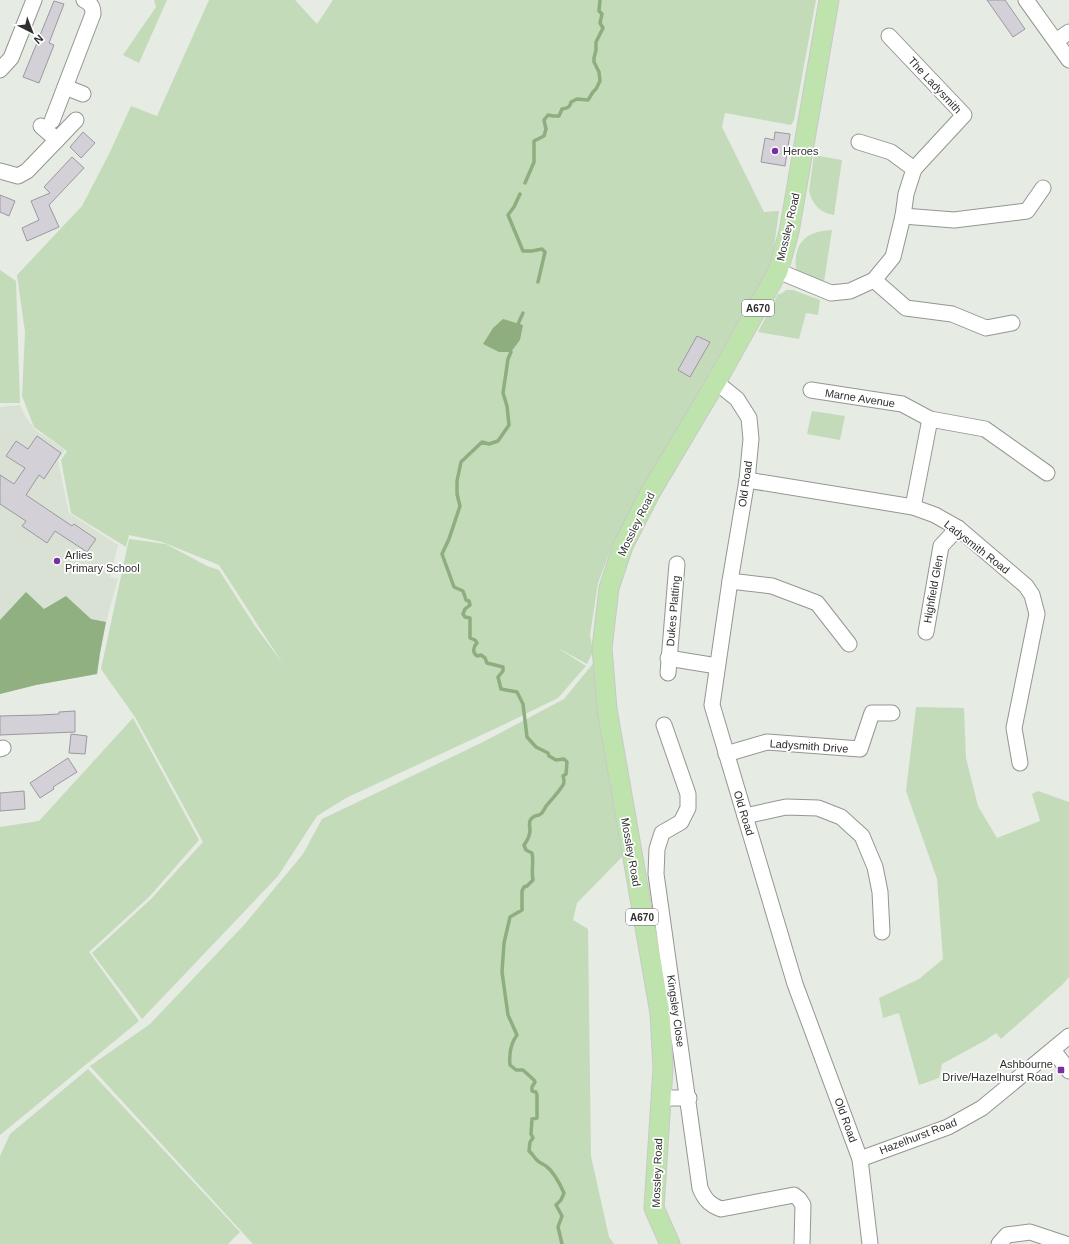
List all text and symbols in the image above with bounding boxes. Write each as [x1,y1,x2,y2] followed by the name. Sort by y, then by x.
[12,12,52,52] north arrow
[32,32,46,47] text: N
[906,55,964,115] street label: The Ladysmith
[783,145,819,157] place label: Heroes
[770,146,780,156] marker: Heroes
[774,192,802,262] street label: Mossley Road
[742,300,774,316] road number: A670
[824,387,896,409] street label: Marne Avenue
[736,460,754,508] street label: Old Road
[615,490,657,558] street label: Mossley Road
[942,518,1012,576] street label: Ladysmith Road
[65,549,140,574] place label: Arlies Primary School
[921,554,945,624] street label: Highfield Glen
[52,556,62,566] marker: Arlies Primary School
[664,575,682,647] street label: Dukes Platting
[769,737,849,755] street label: Ladysmith Drive
[731,789,757,837] street label: Old Road
[619,817,643,887] street label: Mossley Road
[626,909,658,925] road number: A670
[665,974,687,1048] street label: Kingsley Close
[942,1058,1053,1083] place label: Ashbourne Drive/Hazelhurst Road
[1056,1065,1066,1075] marker: Ashbourne Drive/Hazelhurst Road
[832,1096,860,1144] street label: Old Road
[878,1116,958,1156] street label: Hazelhurst Road
[650,1138,664,1208] street label: Mossley Road

